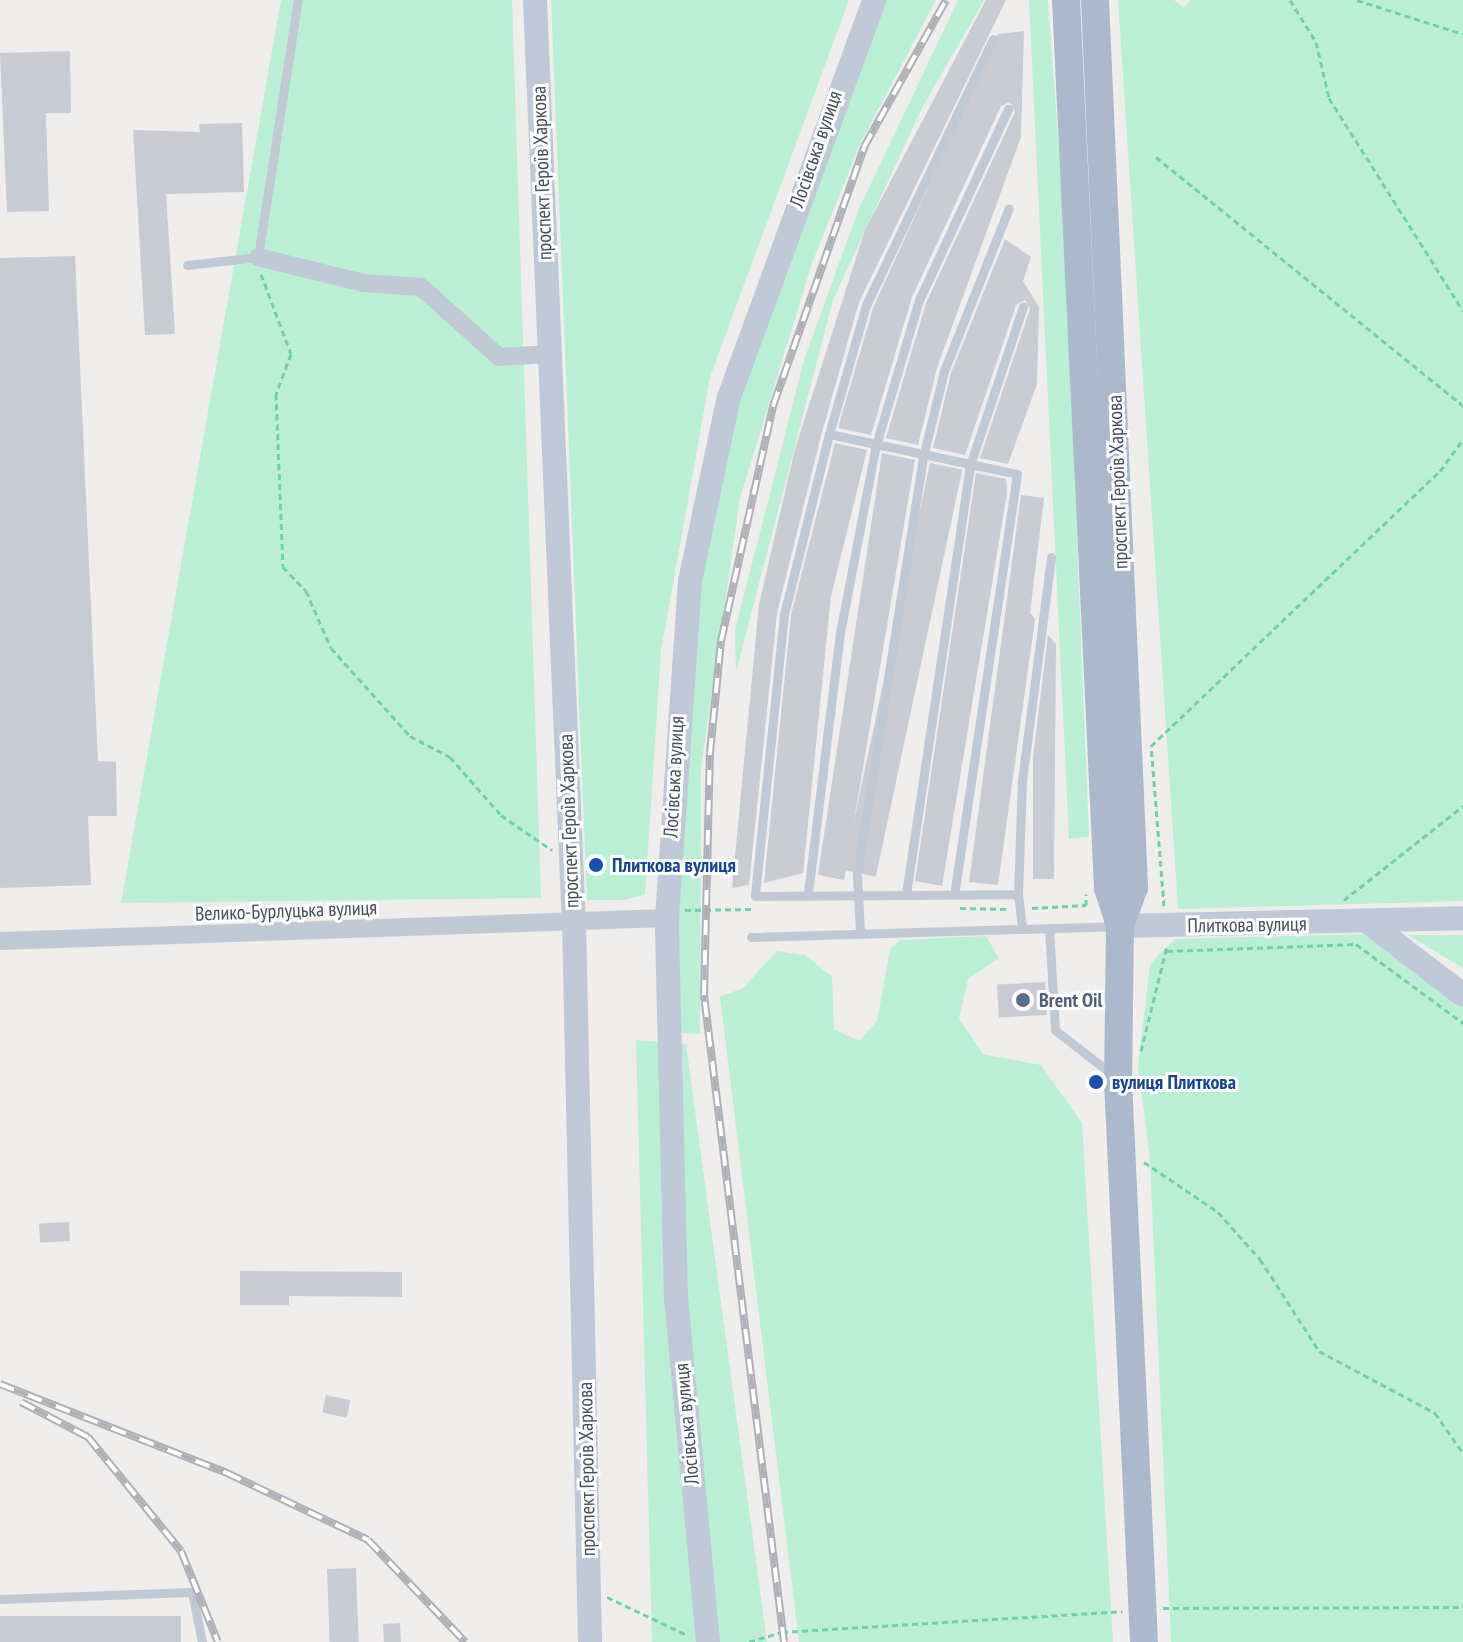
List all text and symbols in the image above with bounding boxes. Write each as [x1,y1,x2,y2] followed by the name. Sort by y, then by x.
[527,85,557,261] street label: проспект Героїв Харкова
[785,88,847,210] street label: Лосівська вулиця
[1103,394,1133,570] street label: проспект Героїв Харкова
[659,716,689,838] street label: Лосівська вулиця
[554,733,584,909] street label: проспект Героїв Харкова
[612,853,736,877] place label: Плиткова вулиця
[587,856,605,874] marker: Плиткова вулиця
[194,896,378,926] street label: Велико-Бурлуцька вулиця
[1187,912,1307,938] street label: Плиткова вулиця
[1039,988,1103,1012] place label: Brent Oil
[1014,991,1032,1009] marker: Brent Oil
[1112,1070,1236,1094] place label: вулиця Плиткова
[1087,1073,1105,1091] marker: вулиця Плиткова
[670,1362,704,1486] street label: Лосівська вулиця
[573,1381,601,1557] street label: проспект Героїв Харкова

